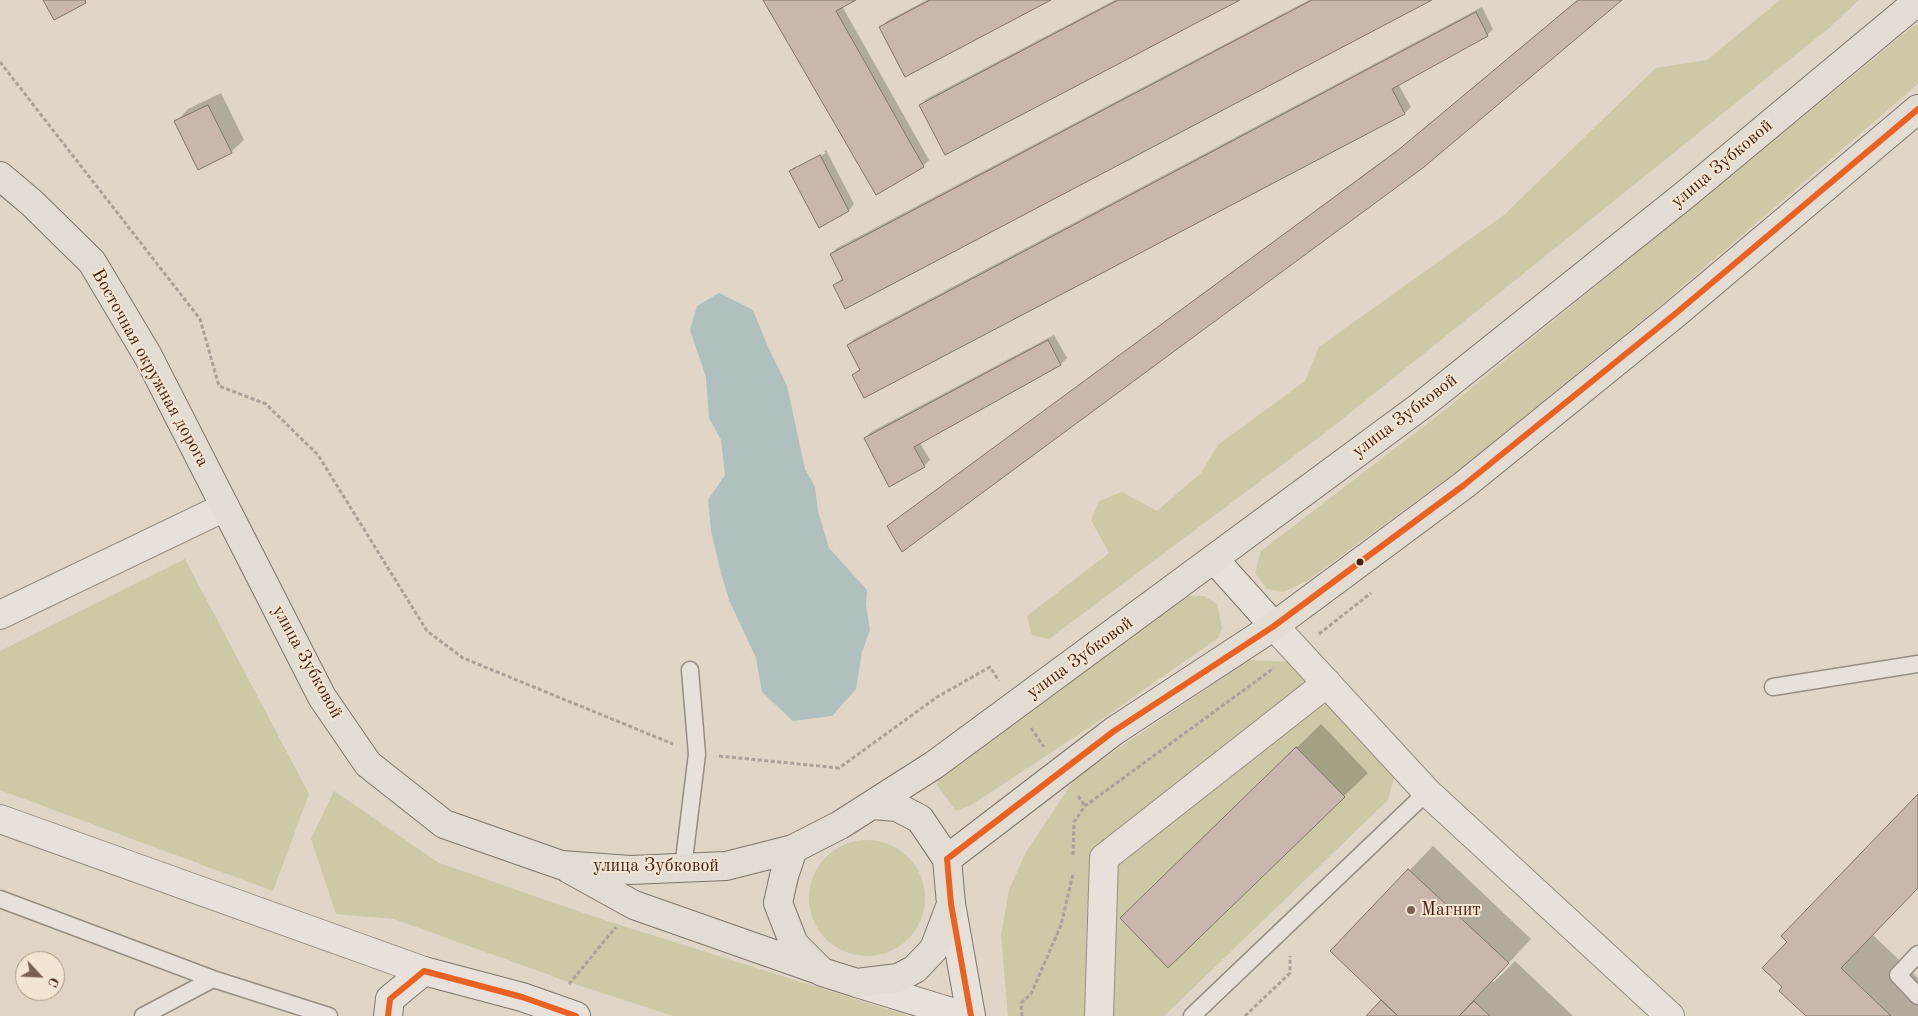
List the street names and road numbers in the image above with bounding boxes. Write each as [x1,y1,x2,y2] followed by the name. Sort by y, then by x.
[1667,115,1777,213] street label: улица Зубковой
[87,265,213,471] street label: Восточная окружная дорога
[1348,369,1462,463] street label: улица Зубковой
[267,602,347,722] street label: улица Зубковой
[1023,612,1137,704] street label: улица Зубковой
[593,855,719,877] street label: улица Зубковой

